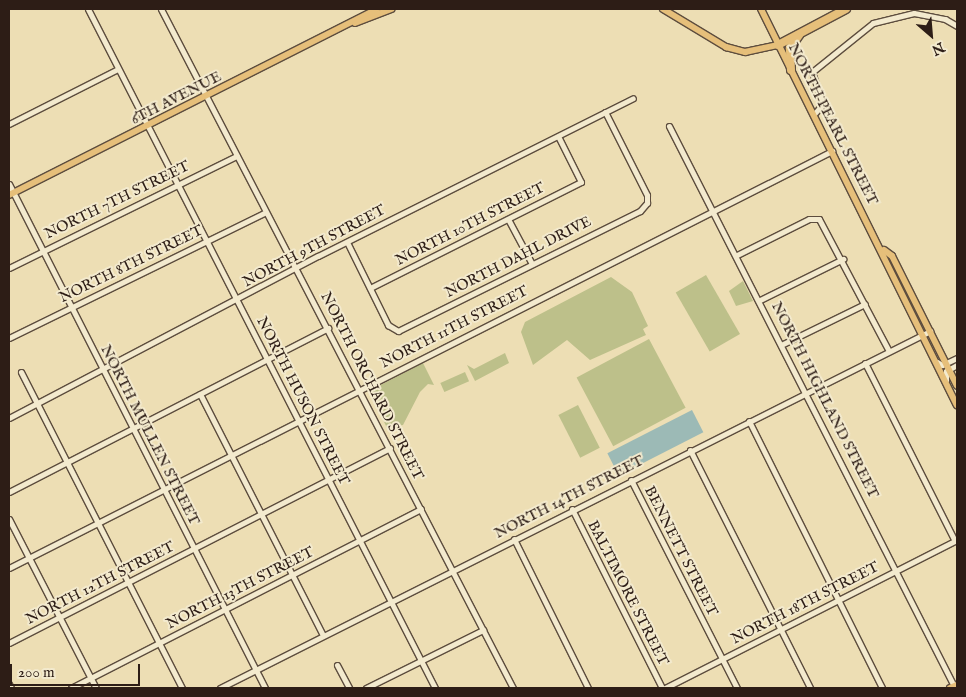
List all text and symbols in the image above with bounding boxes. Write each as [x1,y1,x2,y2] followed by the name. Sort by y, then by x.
[906,10,956,60] north arrow
[928,38,947,59] text: N
[784,40,882,208] street label: NORTH PEARL STREET
[128,67,224,129] street label: 6TH AVENUE
[42,157,192,243] street label: NORTH 7TH STREET
[392,179,548,269] street label: NORTH 10TH STREET
[240,201,388,291] street label: NORTH 9TH STREET
[442,212,594,302] street label: NORTH DAHL DRIVE
[56,221,206,307] street label: NORTH 8TH STREET
[377,282,531,372] street label: NORTH 11TH STREET
[317,289,427,483] street label: NORTH ORCHARD STREET
[768,299,882,501] street label: NORTH HIGHLAND STREET
[253,314,353,488] street label: NORTH HUSON STREET
[97,342,203,528] street label: NORTH MULLEN STREET
[491,452,647,542] street label: NORTH 14TH STREET
[640,483,722,619] street label: BENNETT STREET
[584,517,672,669] street label: BALTIMORE STREET
[23,538,177,628] street label: NORTH 12TH STREET
[163,543,317,633] street label: NORTH 13TH STREET
[728,558,882,648] street label: NORTH 18TH STREET
[12,654,142,686] scale bar
[18,663,55,682] text: 200 m

